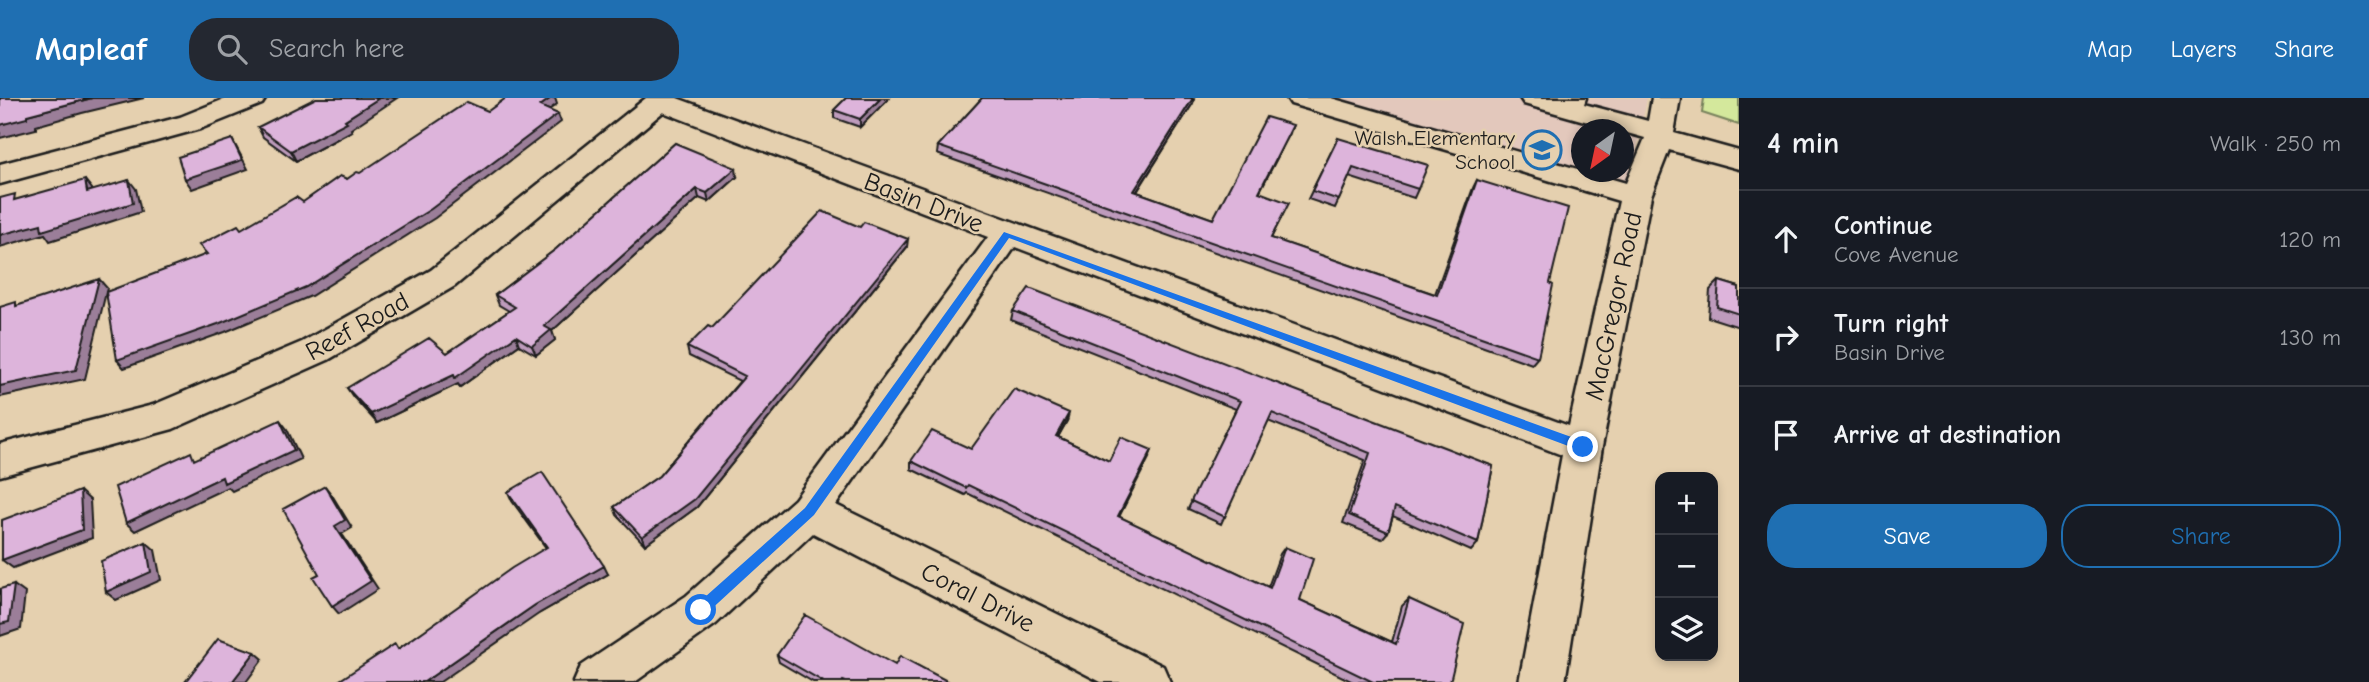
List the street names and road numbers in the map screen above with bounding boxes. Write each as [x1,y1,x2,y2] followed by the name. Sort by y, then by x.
[860,166,987,239] street label: Basin Drive
[1579,209,1649,403] street label: MacGregor Road
[301,286,414,367] street label: Reef Road
[916,557,1039,639] street label: Coral Drive

